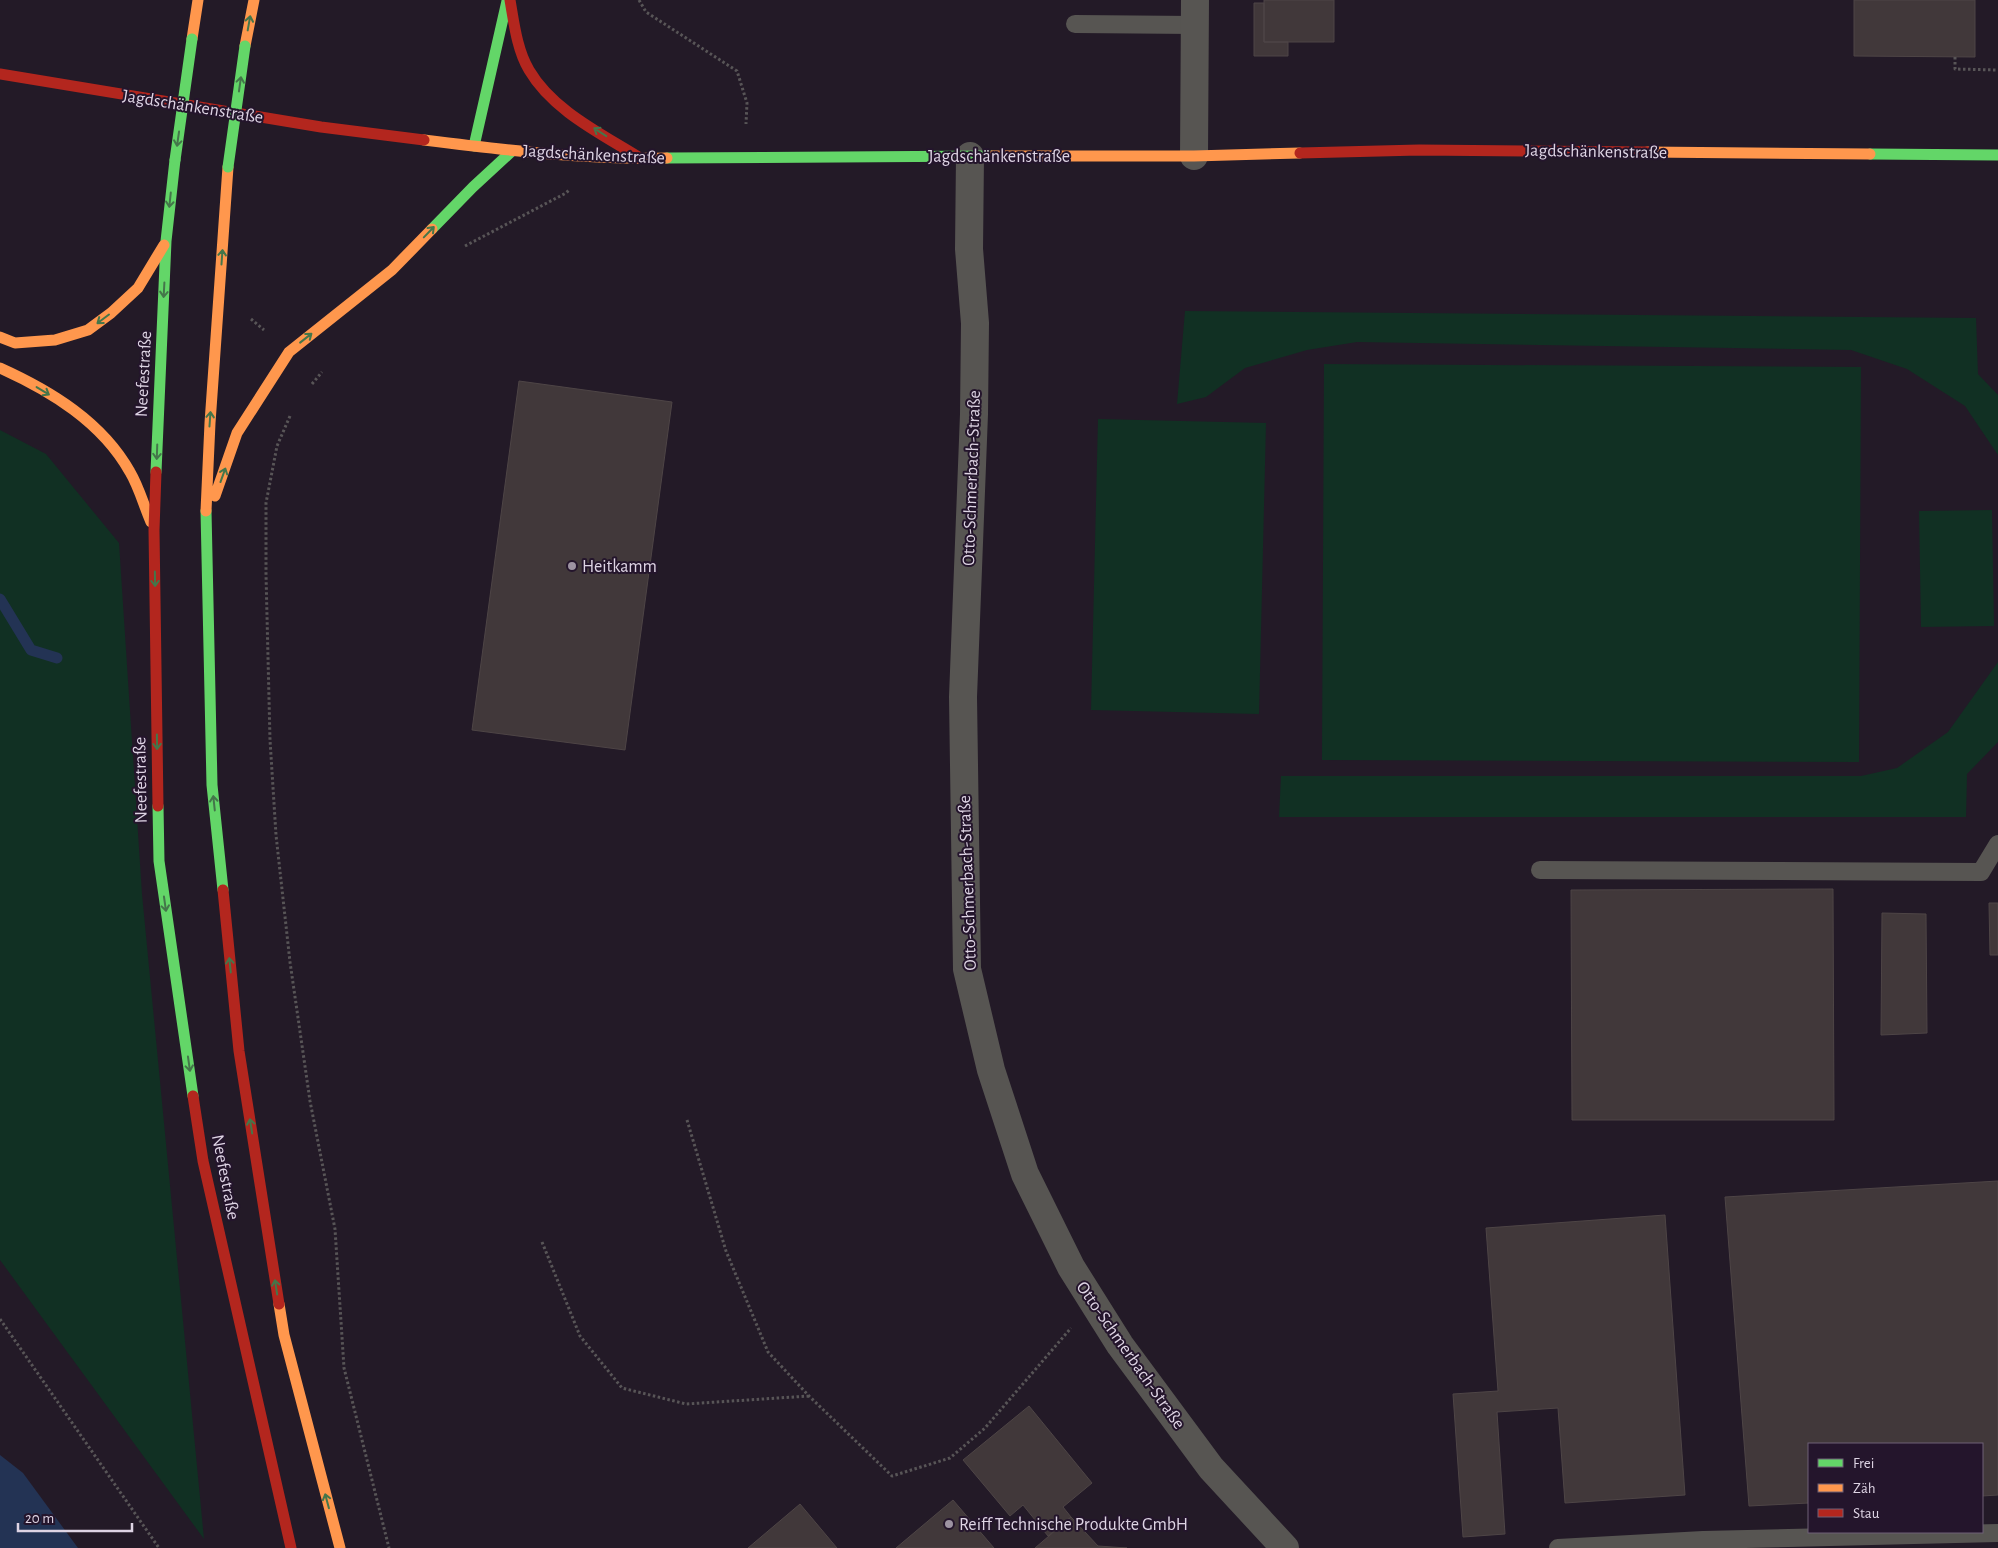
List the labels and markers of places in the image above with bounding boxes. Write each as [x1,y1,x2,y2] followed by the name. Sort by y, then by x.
[582,558,657,576] place label: Heitkamm
[566,560,578,572] marker: Heitkamm
[959,1516,1188,1534] place label: Reiff Technische Produkte GmbH
[943,1518,955,1530] marker: Reiff Technische Produkte GmbH

